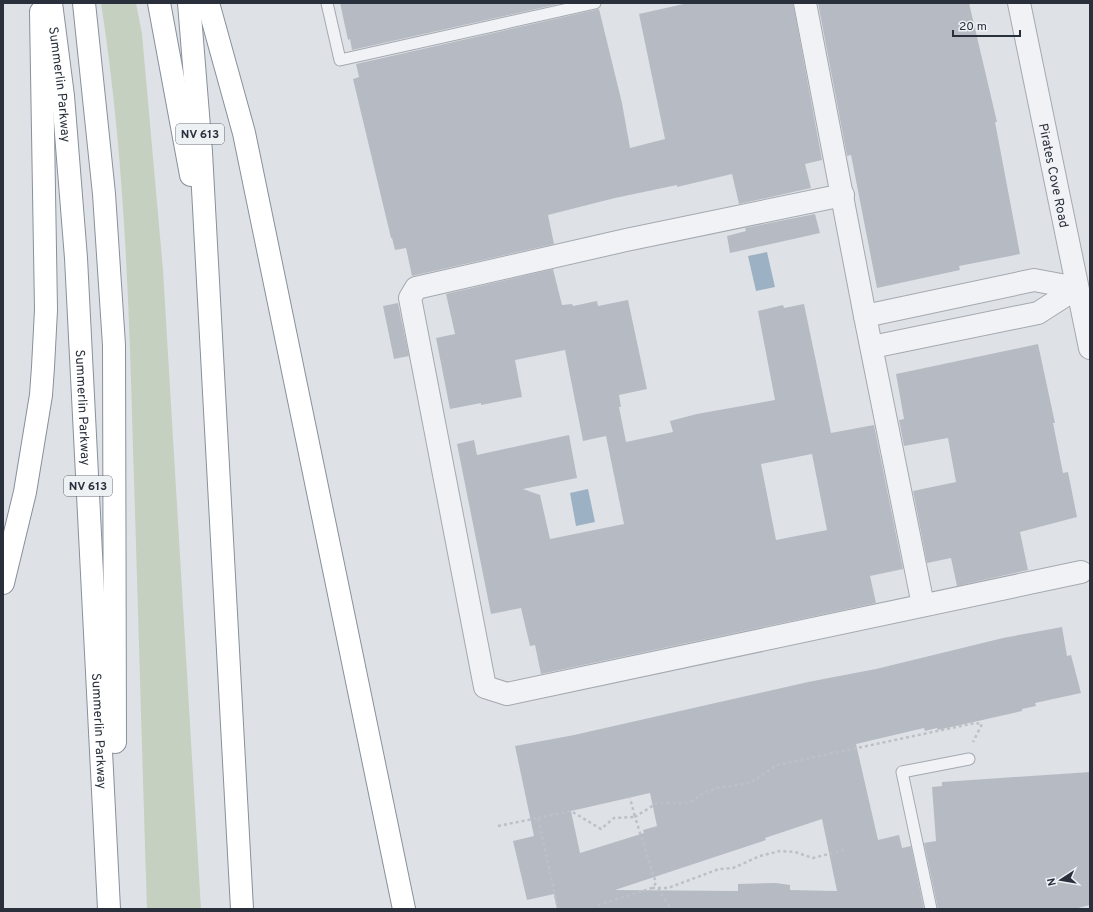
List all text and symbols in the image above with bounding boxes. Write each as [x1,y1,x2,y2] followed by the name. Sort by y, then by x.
[953,12,1020,38] scale bar
[959,19,987,35] text: 20 m
[44,26,73,143] street label: Summerlin Parkway
[1034,122,1071,229] street label: Pirates Cove Road
[176,124,224,144] road number: NV 613
[71,349,93,466] street label: Summerlin Parkway
[64,476,112,496] road number: NV 613
[87,673,109,790] street label: Summerlin Parkway
[1041,860,1081,900] north arrow
[1045,877,1060,887] text: N

